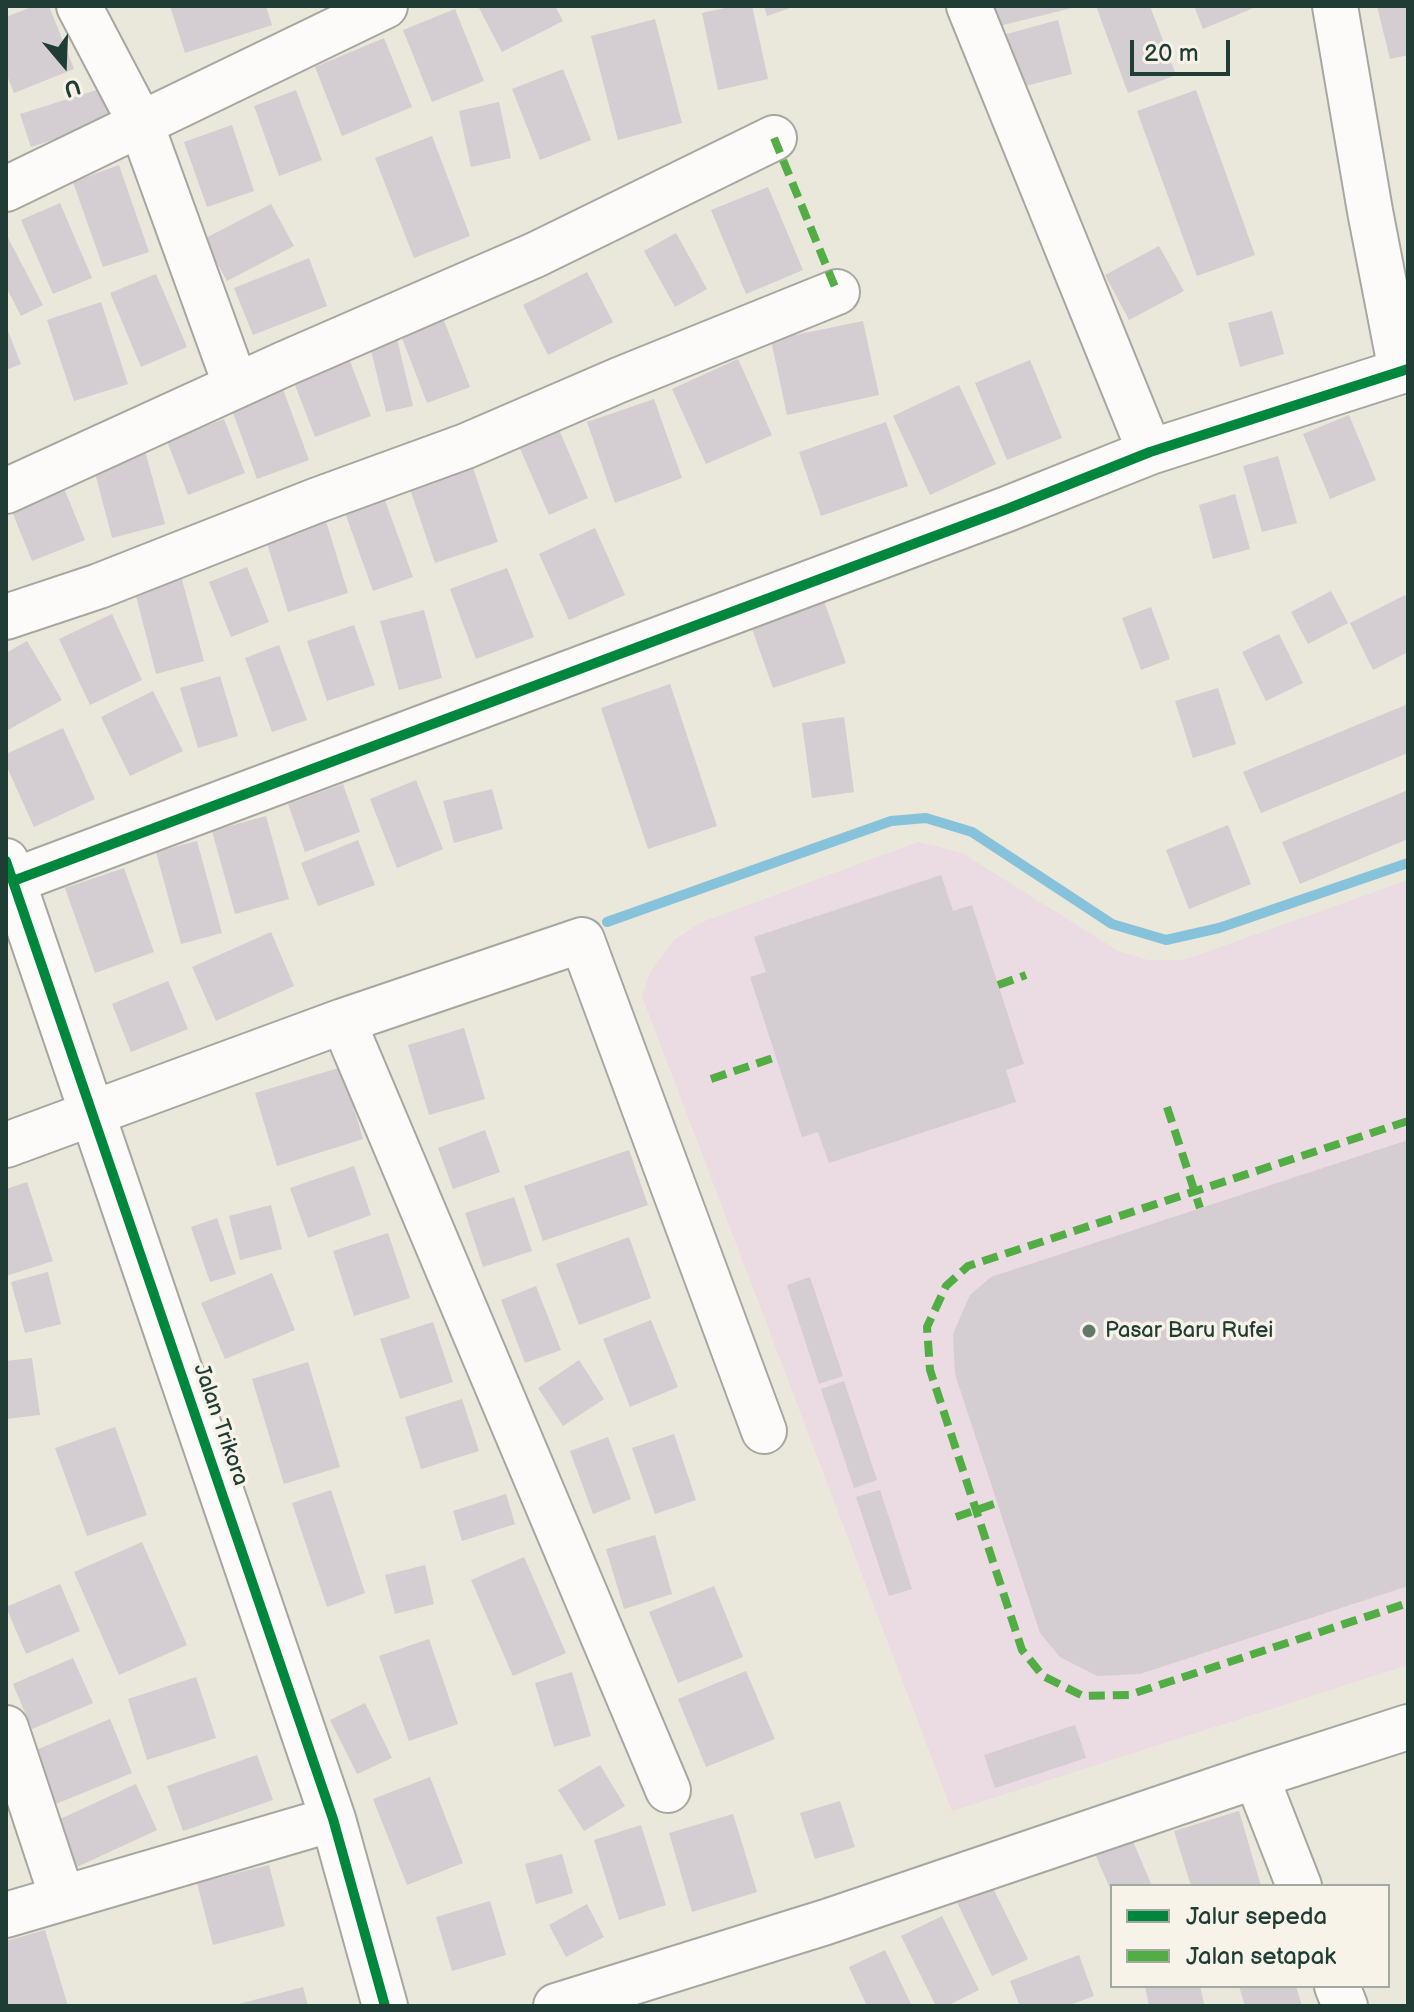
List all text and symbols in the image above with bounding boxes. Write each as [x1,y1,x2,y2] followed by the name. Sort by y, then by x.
[24,24,104,104] north arrow
[1134,24,1234,74] scale bar
[1144,39,1199,68] text: 20 m
[60,72,84,102] text: U
[1105,1318,1273,1344] place label: Pasar Baru Rufei
[1080,1322,1098,1340] marker: Pasar Baru Rufei
[187,1361,253,1489] street label: Jalan Trikora
[1110,1884,1390,1988] legend
[1186,1902,1327,1931] text: Jalur sepeda
[1186,1942,1336,1971] text: Jalan setapak

